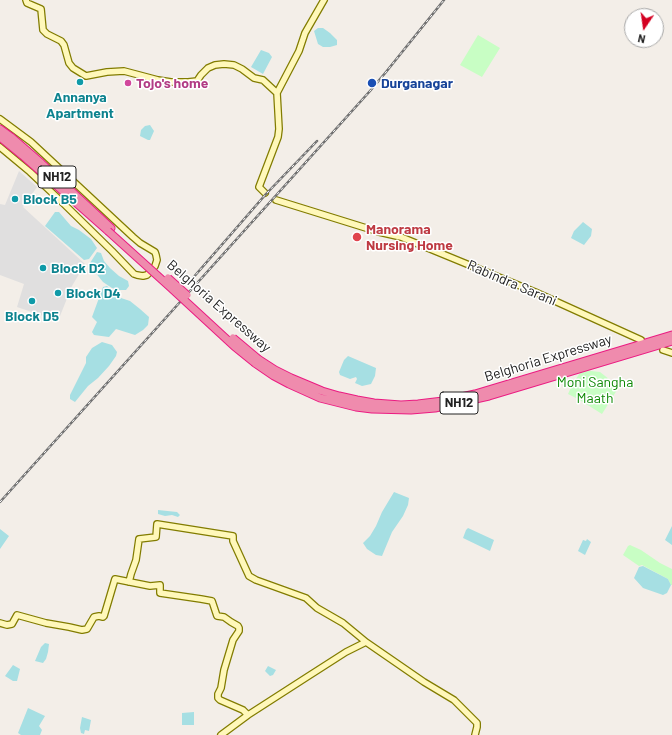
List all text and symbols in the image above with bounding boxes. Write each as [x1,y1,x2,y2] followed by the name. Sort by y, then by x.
[624,8,664,48] north arrow
[636,32,646,46] text: N
[136,75,208,91] place label: Tojo's home
[381,75,453,91] place label: Durganagar
[75,77,85,87] marker: Annanya Apartment
[366,77,378,89] marker: Durganagar
[123,78,133,88] marker: Tojo's home
[46,89,114,122] place label: Annanya Apartment
[38,166,76,188] road number: NH12
[23,191,77,207] place label: Block B5
[10,194,20,204] marker: Block B5
[366,221,453,254] place label: Manorama Nursing Home
[351,231,363,243] marker: Manorama Nursing Home
[164,256,274,356] street label: Belghoria Expressway
[465,257,559,309] street label: Rabindra Sarani
[51,260,105,276] place label: Block D2
[38,263,48,273] marker: Block D2
[66,285,121,301] place label: Block D4
[53,288,63,298] marker: Block D4
[27,296,37,306] marker: Block D5
[5,308,59,324] place label: Block D5
[482,331,614,385] street label: Belghoria Expressway
[557,374,633,406] park label: Moni Sangha Maath
[440,392,478,414] road number: NH12

